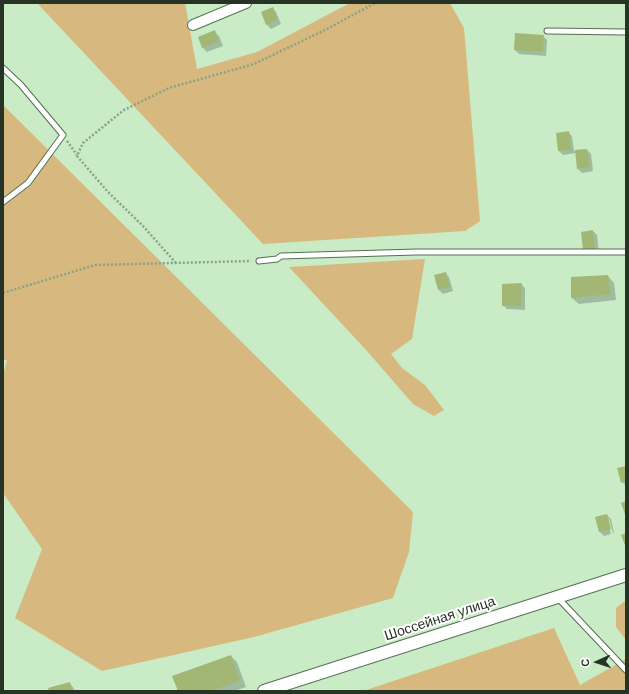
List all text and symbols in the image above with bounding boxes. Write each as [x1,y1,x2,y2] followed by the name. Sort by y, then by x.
[382,593,498,645] street label: Шоссейная улица
[577,642,617,682] north arrow
[579,658,591,667] text: С

